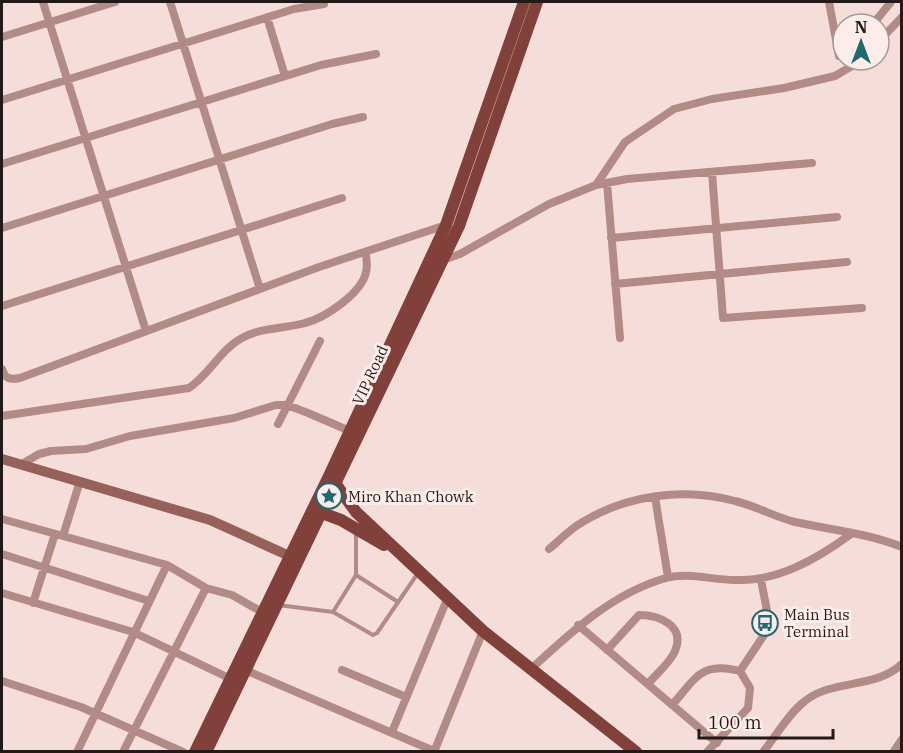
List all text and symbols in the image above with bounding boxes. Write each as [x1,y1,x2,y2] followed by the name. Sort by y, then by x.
[831,12,891,72] north arrow
[855,17,867,37] text: N
[348,342,392,408] street label: VIP Road
[314,481,344,511] place icon: Miro Khan Chowk
[348,487,474,506] place label: Miro Khan Chowk
[784,605,850,641] place label: Main Bus Terminal
[750,608,780,638] bus stop icon: Main Bus Terminal
[699,702,832,740] scale bar
[708,711,762,734] text: 100 m

